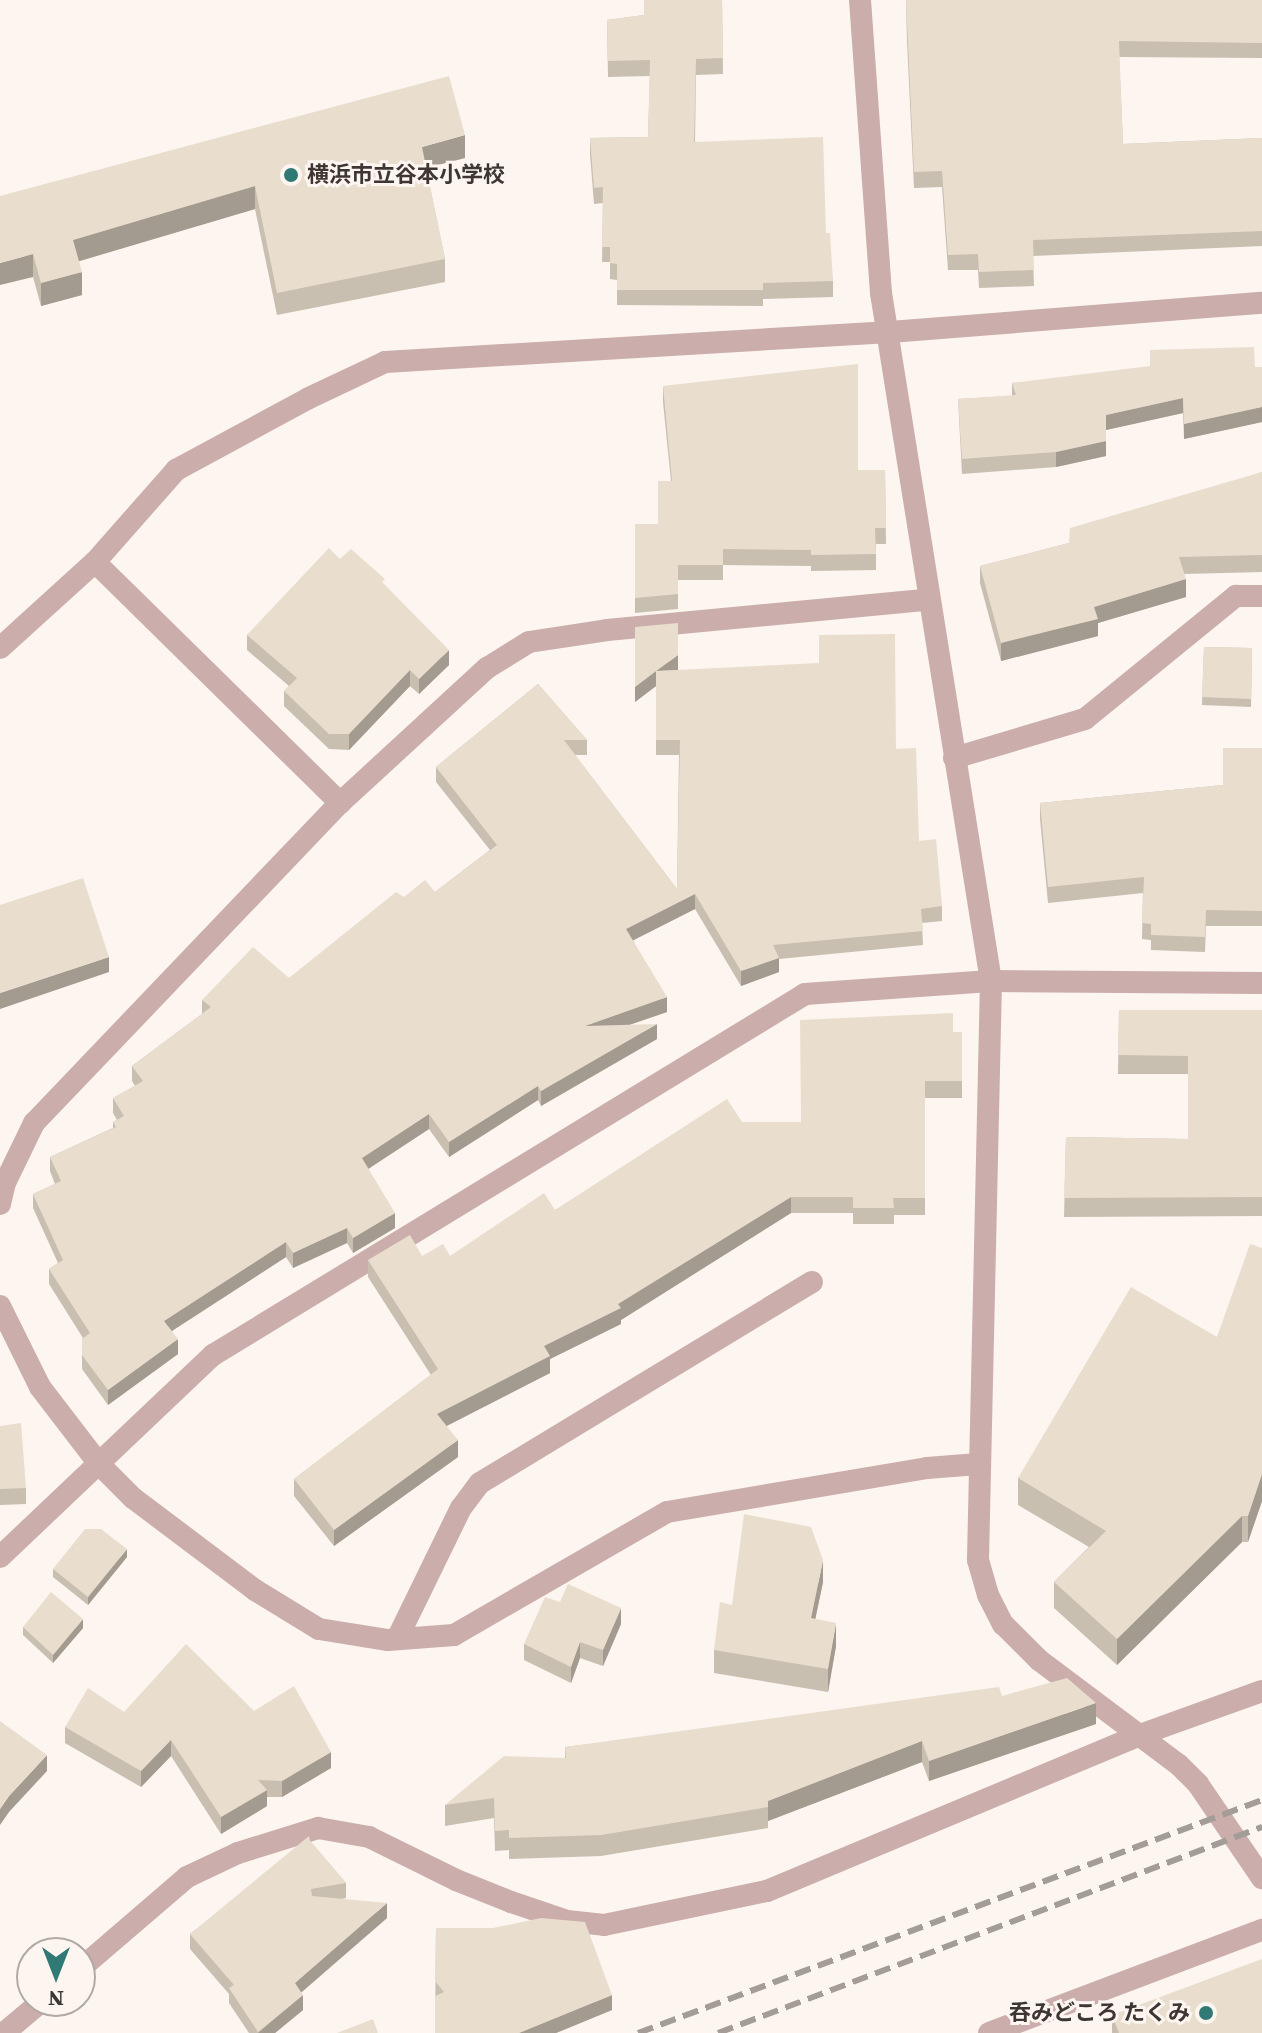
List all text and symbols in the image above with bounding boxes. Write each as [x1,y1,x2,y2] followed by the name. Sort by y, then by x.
[307,162,505,188] place label: 横浜市立谷本小学校
[282,166,300,184] marker: 横浜市立谷本小学校
[16,1937,96,2017] north arrow
[48,1984,64,2014] text: N
[1009,2000,1190,2026] place label: 呑みどころ たくみ
[1197,2004,1215,2022] marker: 呑みどころ たくみ

